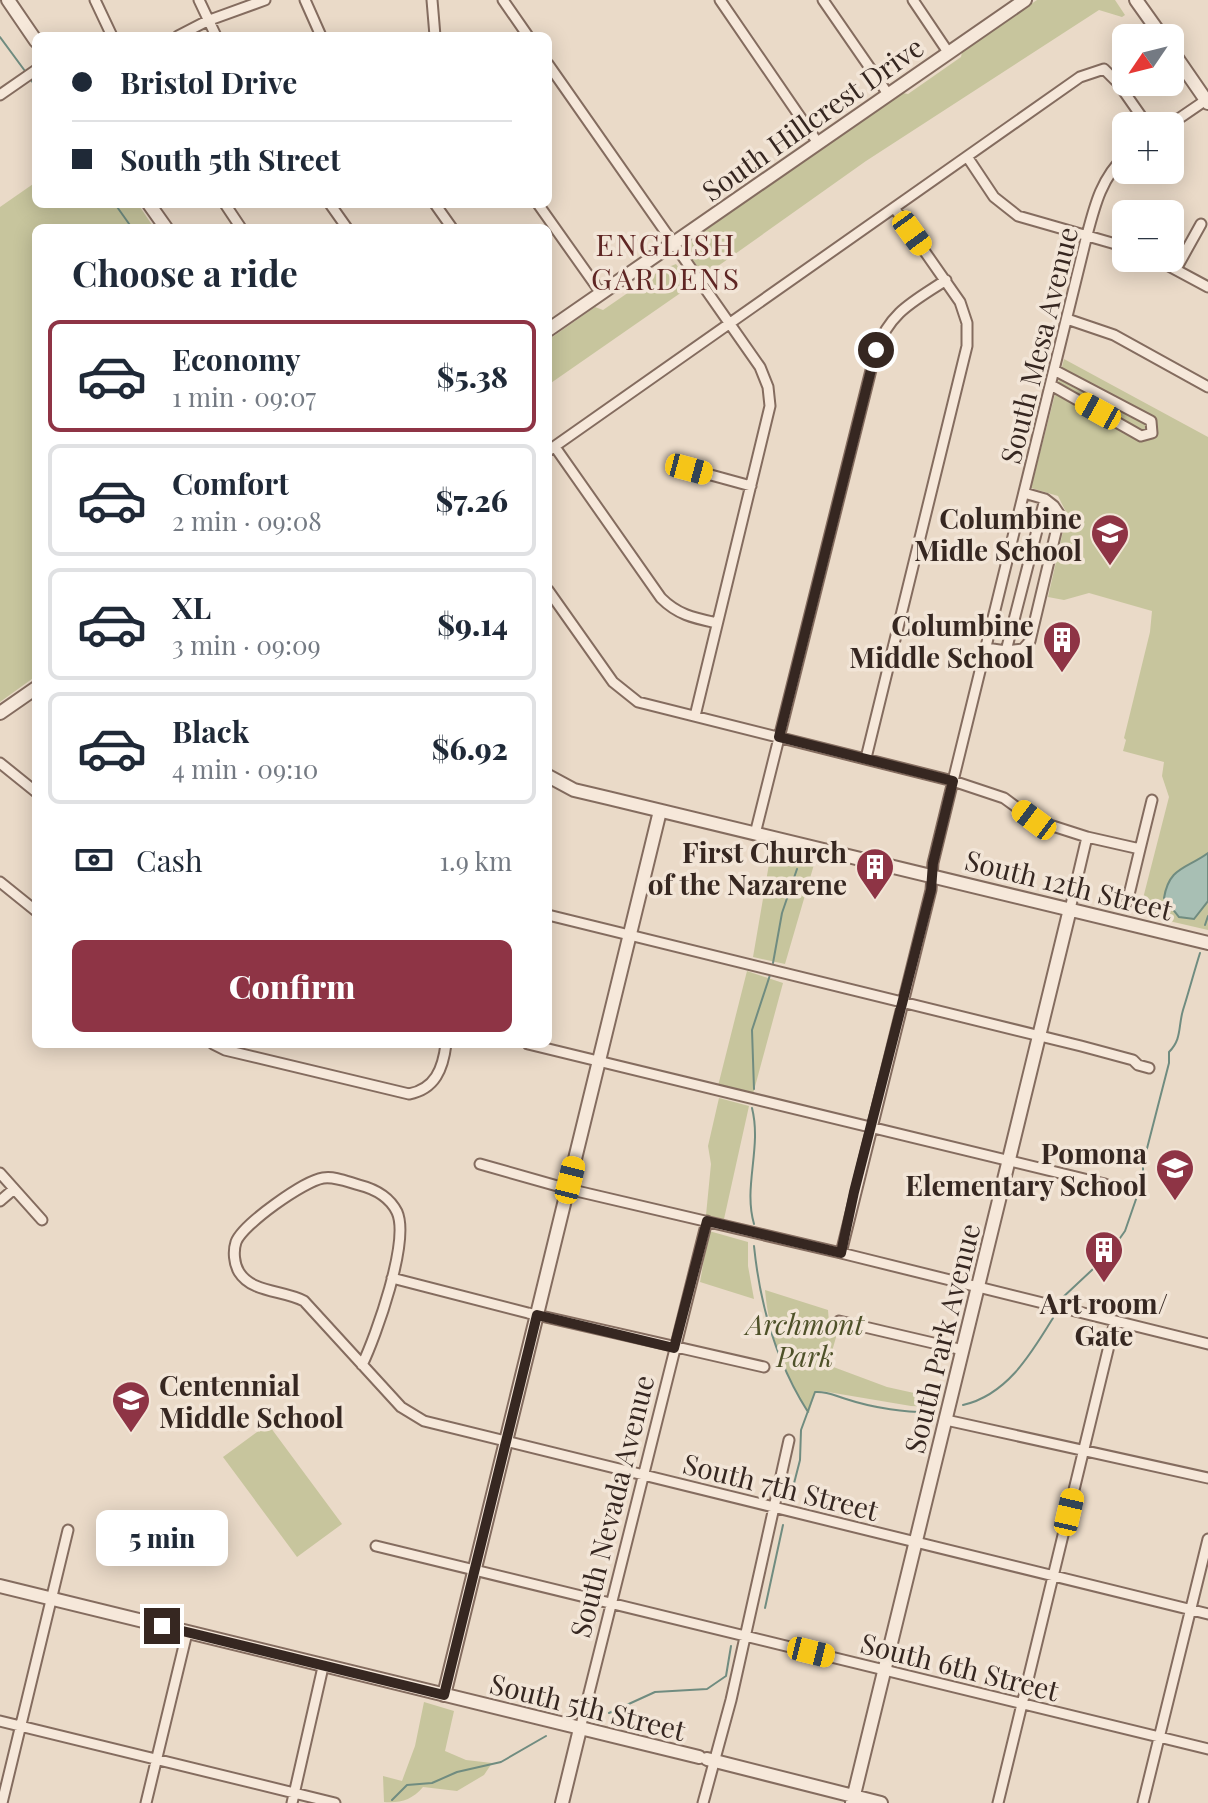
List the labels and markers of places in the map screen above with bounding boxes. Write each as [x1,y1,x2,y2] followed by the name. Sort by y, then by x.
[914,499,1082,568] place label: Columbine Midle School
[1089,512,1131,567] school or university icon: Columbine Midle School
[849,606,1034,675] place label: Columbine Middle School
[1041,619,1083,674] building icon: Columbine Middle School
[648,833,847,902] place label: First Church of the Nazarene
[854,846,896,901] building icon: First Church of the Nazarene
[905,1134,1147,1203] place label: Pomona Elementary School
[1154,1147,1196,1202] school or university icon: Pomona Elementary School
[1083,1229,1125,1284] building icon: Art room/ Gate
[1039,1284,1168,1353] place label: Art room/ Gate
[159,1366,344,1435] place label: Centennial Middle School
[110,1379,152,1434] school or university icon: Centennial Middle School

